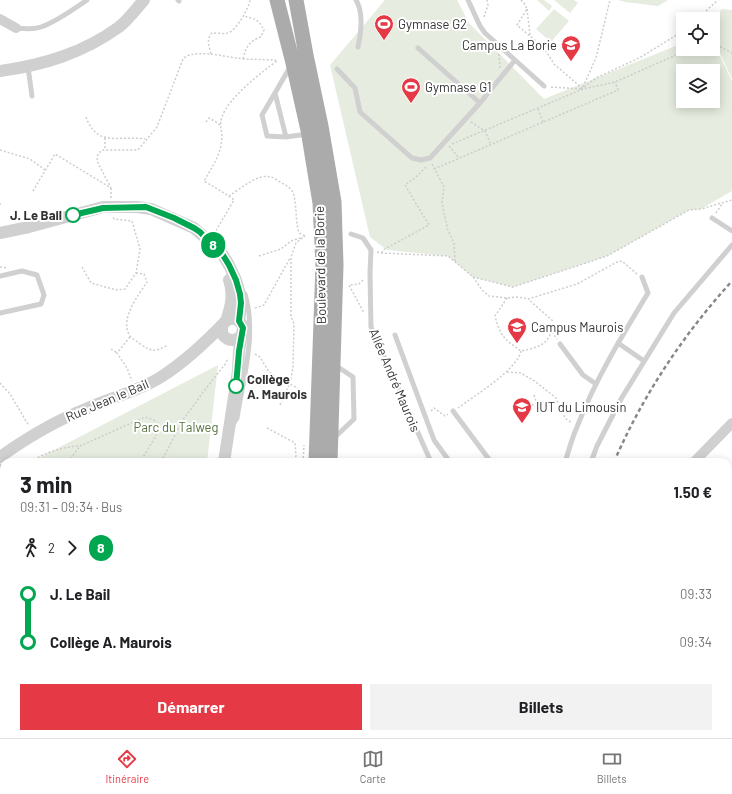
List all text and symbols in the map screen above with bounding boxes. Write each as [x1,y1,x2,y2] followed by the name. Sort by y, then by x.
[676,12,720,108] map controls
[676,12,720,56] button: locate
[373,13,395,41] sports icon: Gymnase G2
[398,16,467,32] place label: Gymnase G2
[560,34,582,62] school or university icon: Campus La Borie
[462,37,557,53] place label: Campus La Borie
[676,64,720,108] button: layers
[400,76,422,104] sports icon: Gymnase G1
[425,79,492,95] place label: Gymnase G1
[311,206,329,324] street label: Boulevard de la Borie
[10,207,62,223] place label: J. Le Bail
[65,207,81,223] marker: J. Le Bail
[200,232,226,258] line badge: 8
[209,236,217,253] text: 8
[506,316,528,344] school or university icon: Campus Maurois
[531,319,623,335] place label: Campus Maurois
[366,326,424,434] street label: Allée André Maurois
[247,371,307,402] place label: Collège A. Maurois
[63,375,151,425] street label: Rue Jean le Bail
[228,378,244,394] marker: Collège A. Maurois
[511,396,533,424] school or university icon: IUT du Limousin
[536,399,626,415] place label: IUT du Limousin
[134,419,218,435] park label: Parc du Talweg
[20,471,72,497] text: 3 min
[673,483,712,501] text: 1.50 €
[20,499,122,515] text: 09:31 – 09:34 · Bus
[20,537,42,559] icon: walk
[61,537,83,559] icon: forward
[97,539,105,556] text: 8
[48,540,55,556] text: 2
[50,585,110,603] text: J. Le Bail
[680,586,712,602] text: 09:33
[50,633,172,651] text: Collège A. Maurois
[680,634,712,650] text: 09:34
[20,684,362,730] button: Démarrer
[370,684,712,730] button: Billets
[105,748,149,785] tab: Itinéraire
[360,748,386,785] tab: Carte
[597,748,627,785] tab: Billets

